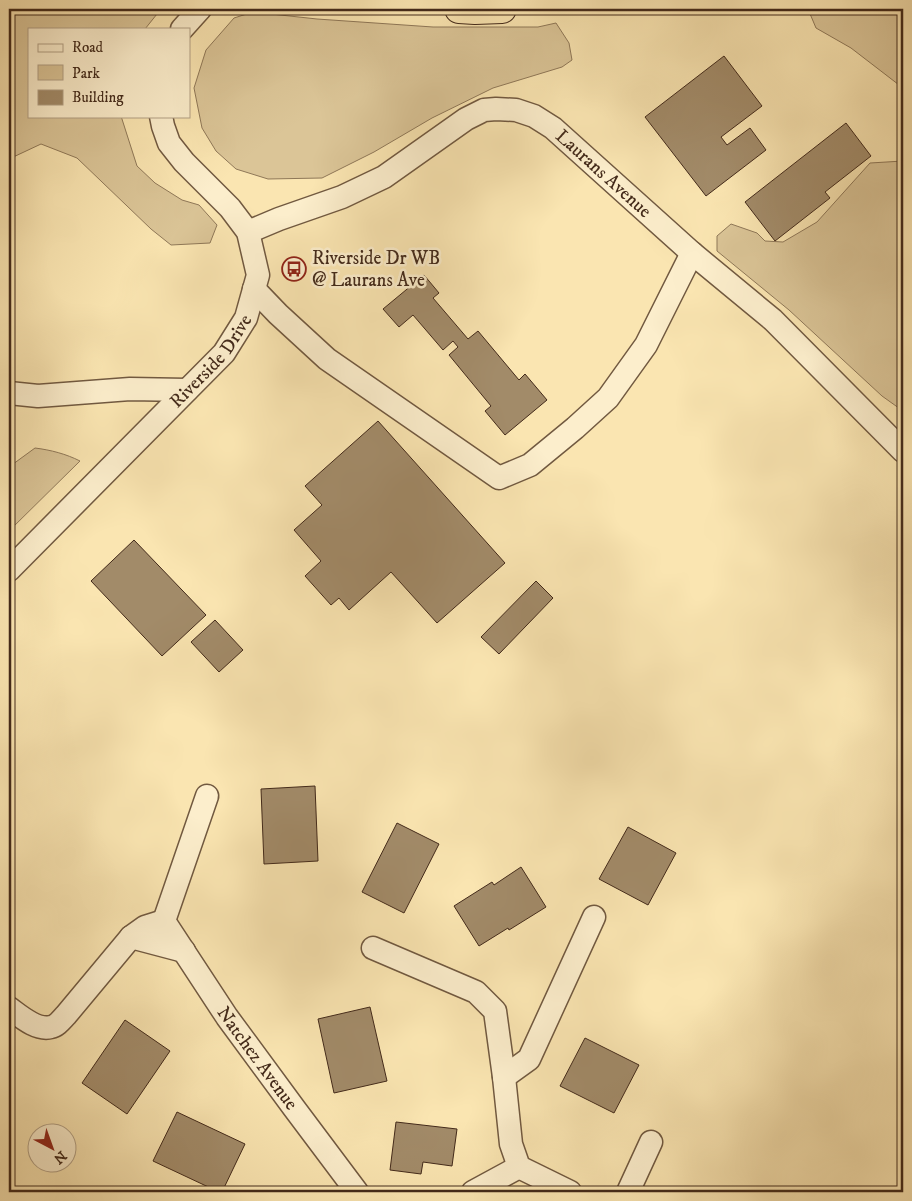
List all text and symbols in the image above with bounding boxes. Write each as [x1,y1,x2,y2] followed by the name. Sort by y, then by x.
[28,28,190,118] legend
[72,38,104,57] text: Road
[72,64,101,83] text: Park
[72,88,124,107] text: Building
[551,124,656,223] street label: Laurans Avenue
[312,247,440,292] place label: Riverside Dr WB @ Laurans Ave
[281,256,307,282] bus stop icon: Riverside Dr WB @ Laurans Ave
[165,310,257,413] street label: Riverside Drive
[212,1002,303,1114] street label: Natchez Avenue
[28,1124,78,1174] north arrow
[49,1146,70,1168] text: N

